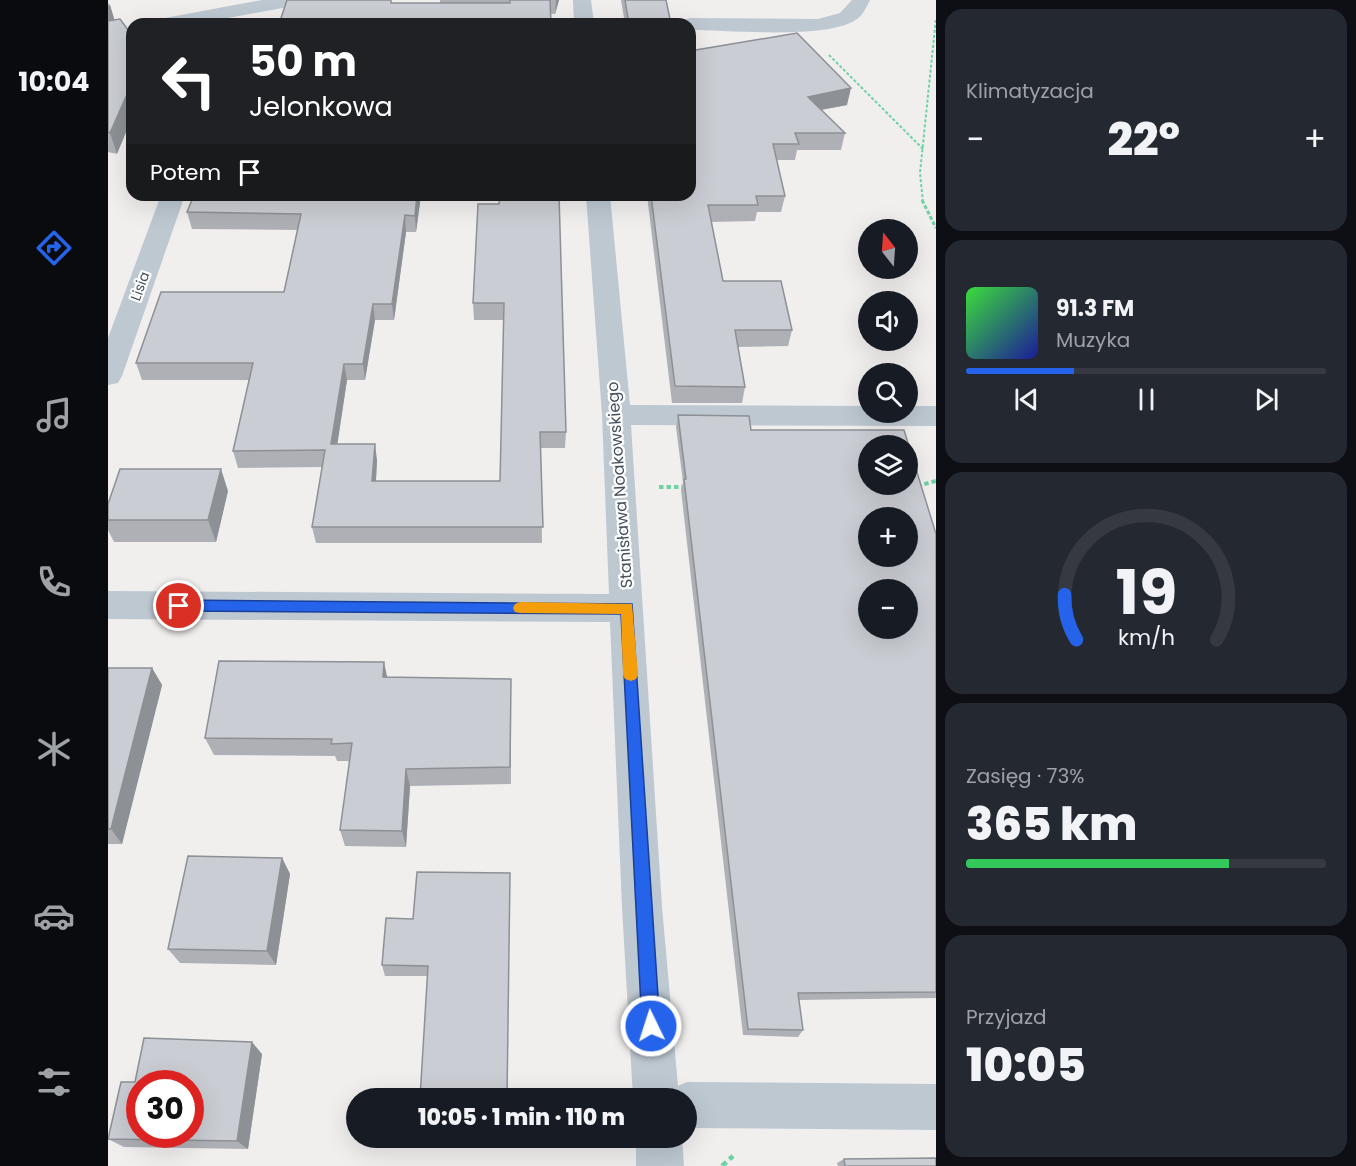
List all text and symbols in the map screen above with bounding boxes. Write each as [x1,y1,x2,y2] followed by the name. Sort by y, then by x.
[249,32,357,91] text: 50 m
[150,42,228,120] icon: left
[18,63,90,100] text: 10:04
[966,77,1094,105] text: Klimatyzacja
[249,88,393,125] text: Jelonkowa
[1107,108,1180,171] text: 22°
[966,116,984,163] text: −
[1303,116,1326,163] text: +
[233,156,266,189] icon: arrive
[150,157,221,188] text: Potem
[858,219,918,279] north arrow
[858,219,918,639] map controls
[33,227,75,269] icon: directions
[126,269,154,303] street label: Lisia
[858,291,918,351] button: sound
[1056,293,1134,324] text: 91.3 FM
[1056,326,1130,354] text: Muzyka
[858,363,918,423] button: search
[601,381,638,589] street label: Stanisława Noakowskiego
[1010,383,1043,416] icon: previous
[1130,383,1163,416] icon: pause
[1250,383,1283,416] icon: next
[33,394,75,436] icon: music
[858,435,918,495] button: layers
[858,507,918,567] button: +
[1115,548,1177,636] text: 19
[33,561,75,603] icon: phone
[858,579,918,639] button: −
[153,580,204,631] pin
[162,589,195,622] icon: arrive
[1117,622,1175,653] text: km/h
[33,728,75,770] icon: climate
[966,762,1084,790] text: Zasięg · 73%
[966,793,1137,856] text: 365 km
[33,895,75,937] icon: car
[619,994,683,1058] position arrow
[966,1003,1047,1031] text: Przyjazd
[966,1034,1086,1097] text: 10:05
[33,1061,75,1103] icon: filters
[126,1070,204,1148] speed limit sign: 30
[418,1102,625,1133] text: 10:05 · 1 min · 110 m

